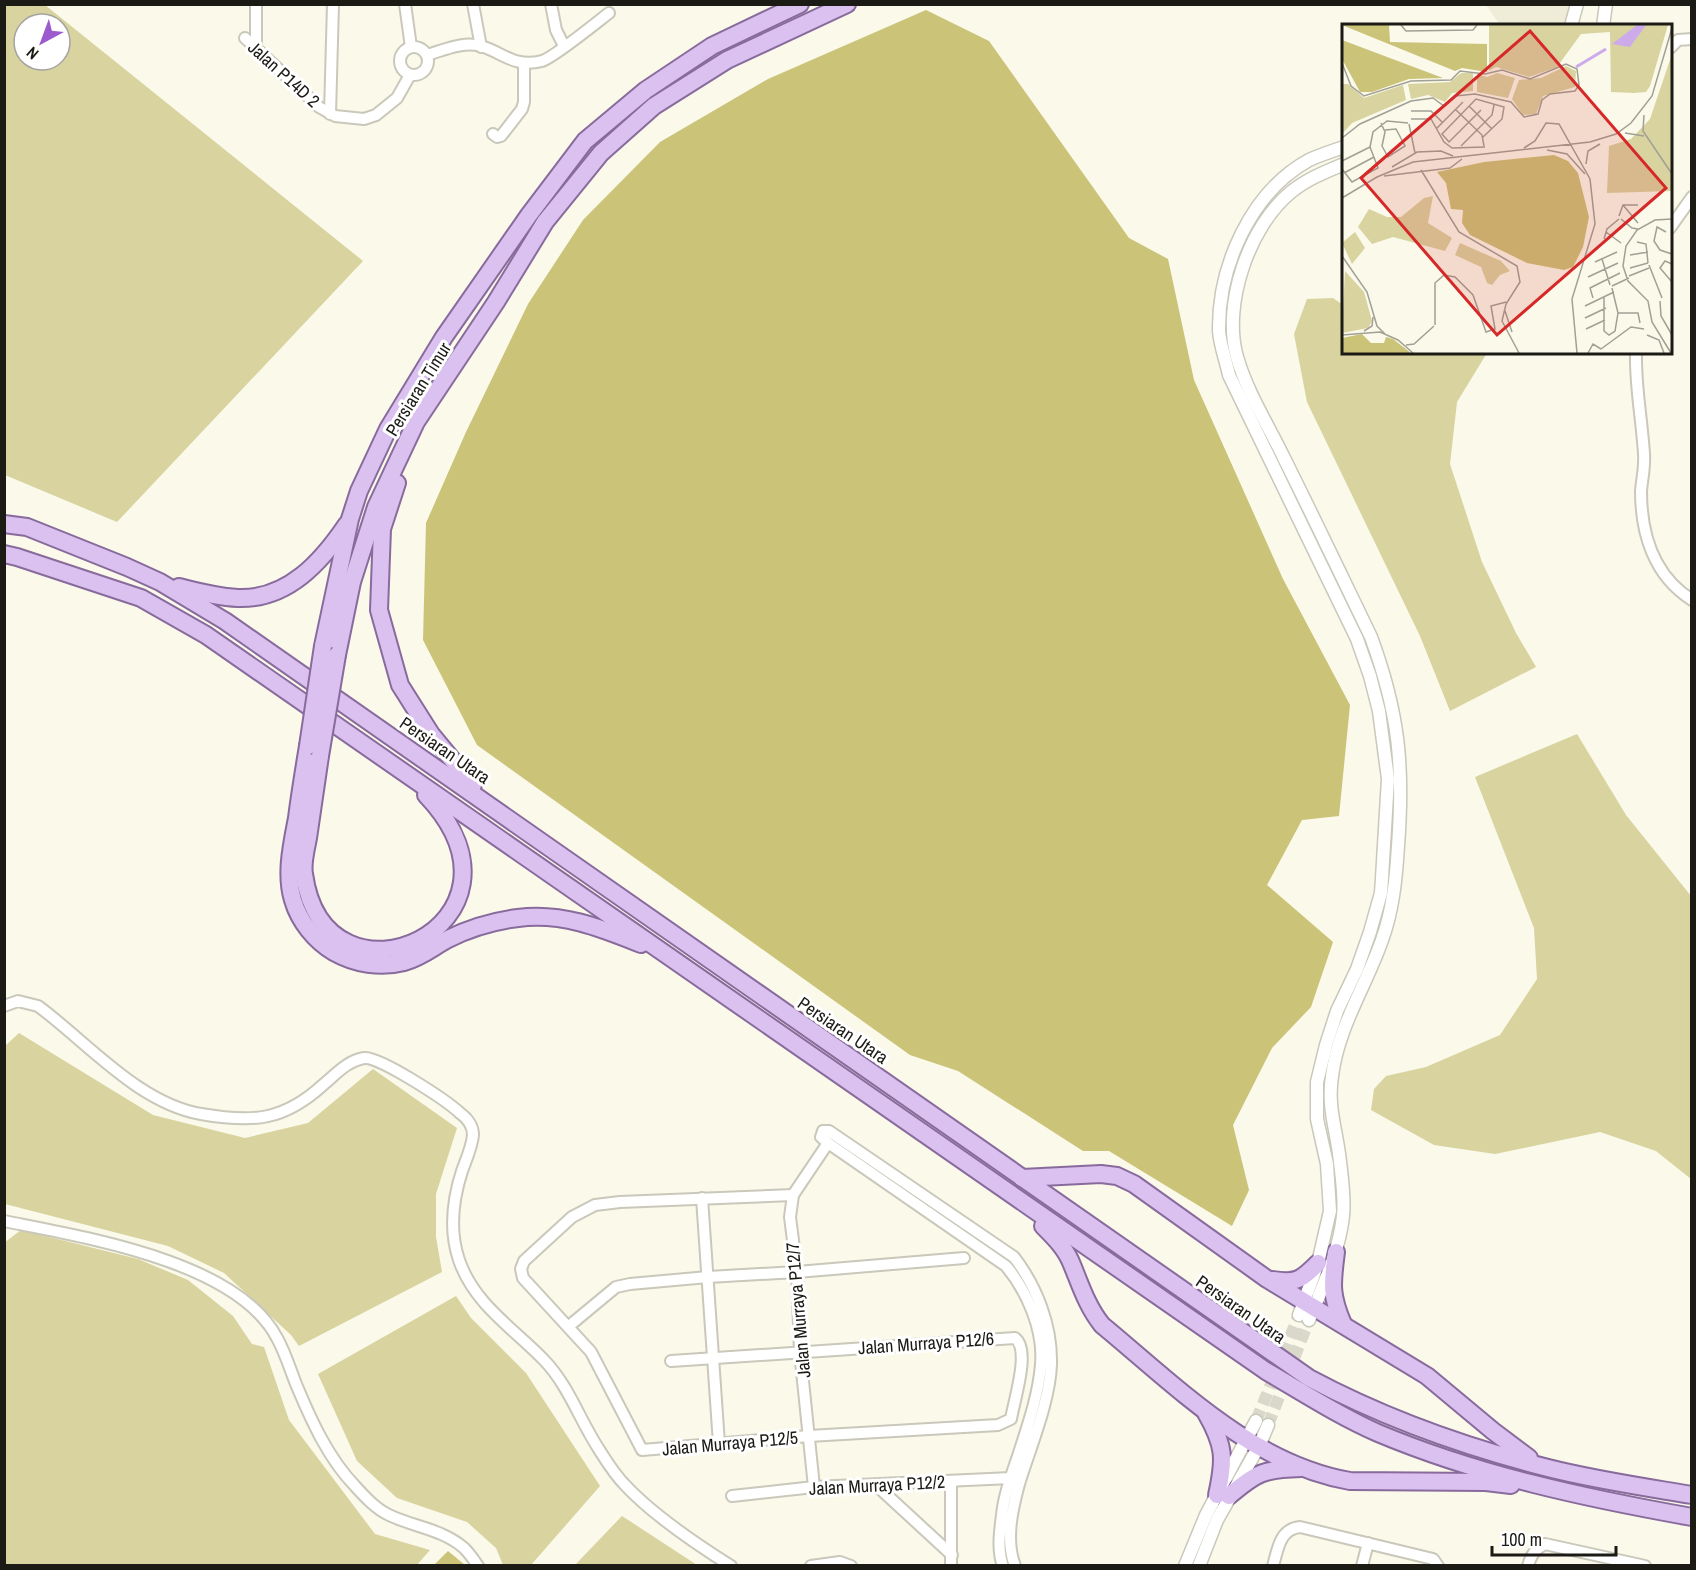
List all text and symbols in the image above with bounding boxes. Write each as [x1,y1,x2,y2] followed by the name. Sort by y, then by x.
[12,12,72,72] north arrow
[1342,24,1672,354] inset map
[243,35,325,113] street label: Jalan P14D 2
[21,42,43,65] text: N
[379,337,457,441] street label: Persiaran Timur
[395,711,495,789] street label: Persiaran Utara
[793,991,893,1069] street label: Persiaran Utara
[780,1241,816,1379] street label: Jalan Murraya P12/7
[1191,1269,1291,1349] street label: Persiaran Utara
[857,1326,995,1360] street label: Jalan Murraya P12/6
[661,1425,799,1461] street label: Jalan Murraya P12/5
[808,1469,946,1501] street label: Jalan Murraya P12/2
[1492,1519,1616,1557] scale bar
[1501,1527,1542,1552] text: 100 m

